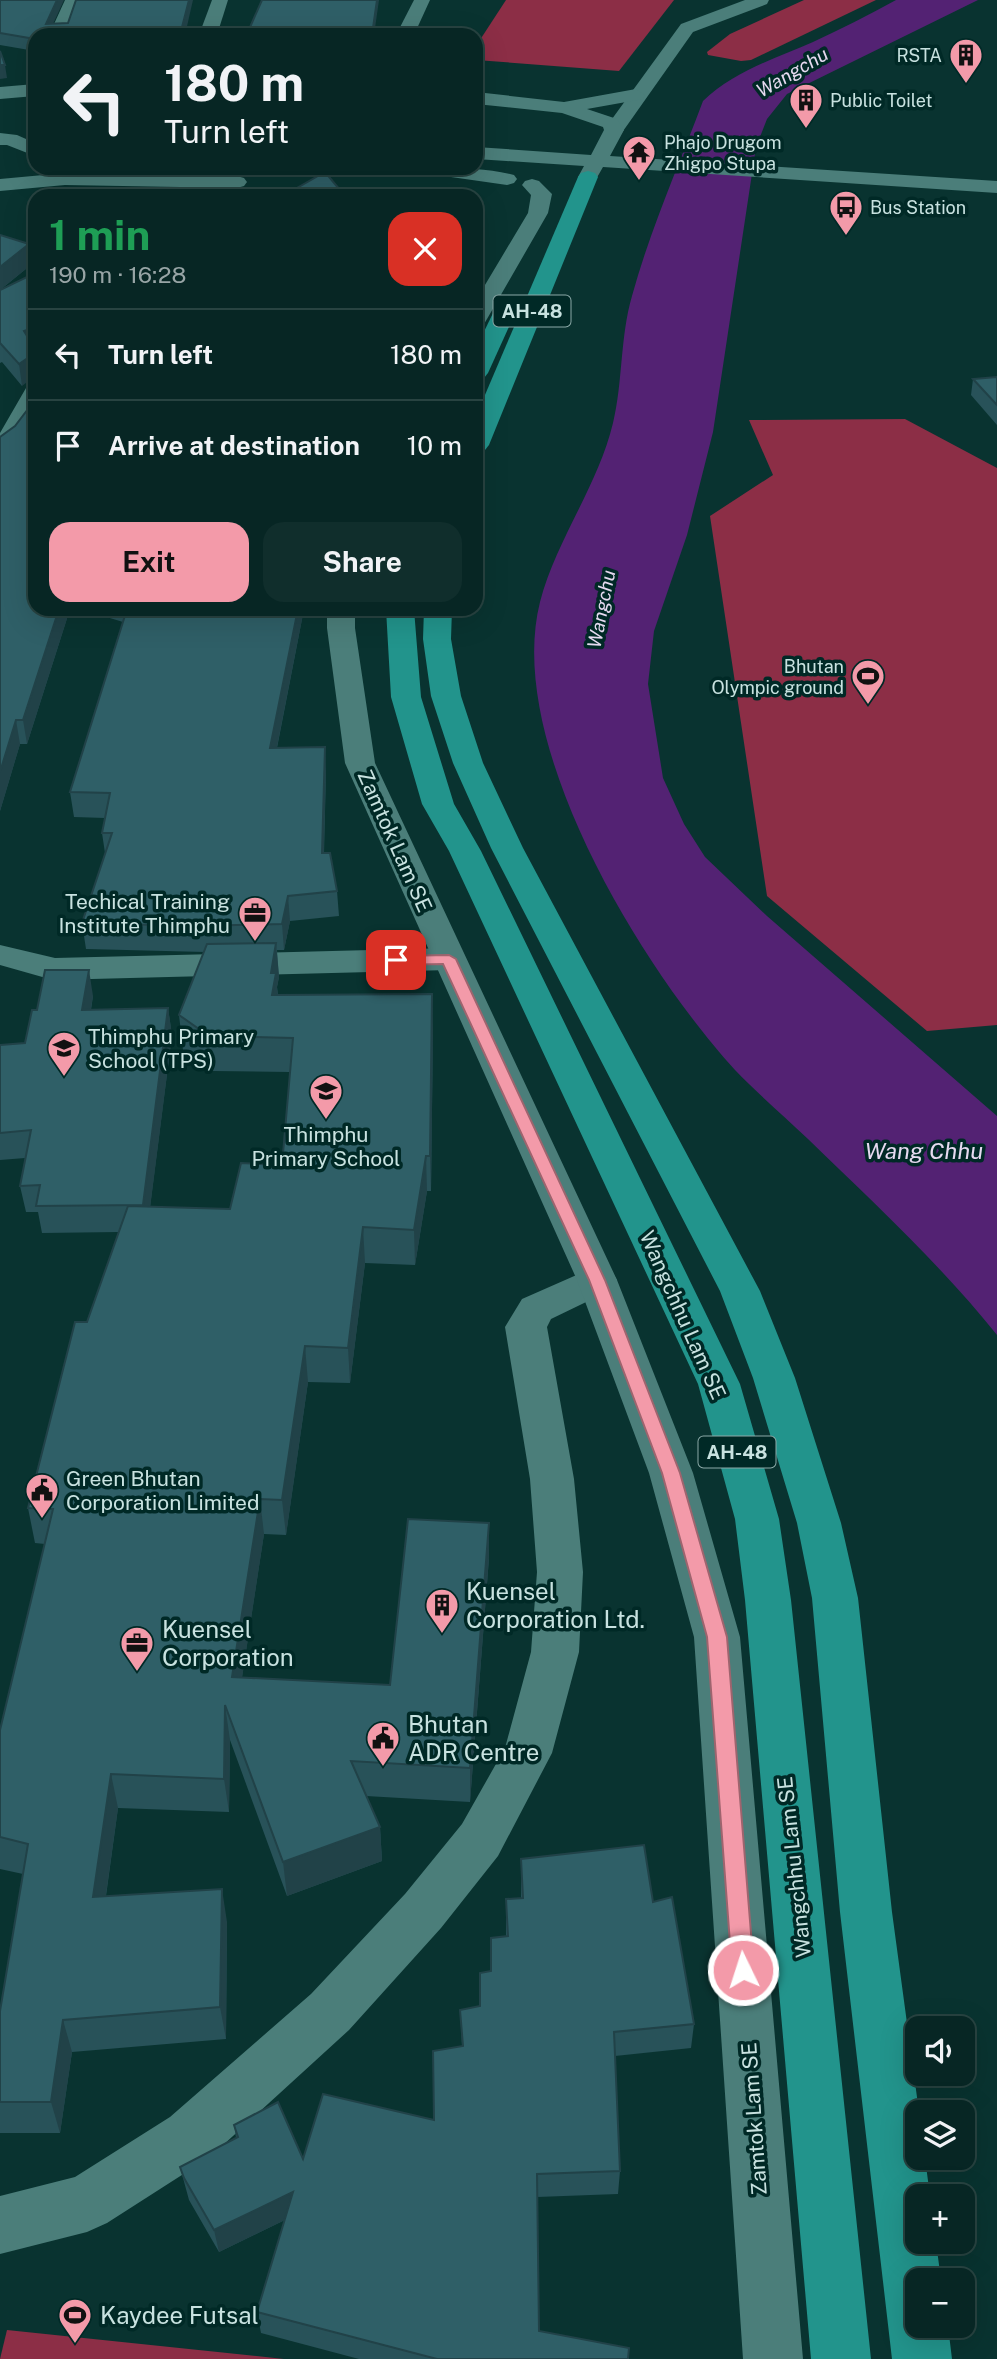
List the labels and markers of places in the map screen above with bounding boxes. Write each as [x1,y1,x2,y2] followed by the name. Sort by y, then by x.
[947,36,985,85] building icon: RSTA
[897,45,942,66] place label: RSTA
[787,81,825,130] building icon: Public Toilet
[830,90,933,111] place label: Public Toilet
[664,132,782,174] place label: Phajo Drugom Zhigpo Stupa
[620,133,658,182] temple icon: Phajo Drugom Zhigpo Stupa
[827,188,865,237] bus stop icon: Bus Station
[870,197,966,218] place label: Bus Station
[711,656,844,698] place label: Bhutan Olympic ground
[849,657,887,706] sports icon: Bhutan Olympic ground
[58,889,230,938] place label: Techical Training Institute Thimphu
[236,894,274,943] office icon: Techical Training Institute Thimphu
[366,930,426,990] pin
[88,1024,254,1073] place label: Thimphu Primary School (TPS)
[45,1029,83,1078] school or university icon: Thimphu Primary School (TPS)
[307,1072,345,1121] school or university icon: Thimphu Primary School
[252,1122,400,1171] place label: Thimphu Primary School
[66,1466,259,1515] place label: Green Bhutan Corporation Limited
[23,1471,61,1520] public building icon: Green Bhutan Corporation Limited
[466,1577,645,1633] place label: Kuensel Corporation Ltd.
[423,1586,461,1635] building icon: Kuensel Corporation Ltd.
[162,1615,294,1671] place label: Kuensel Corporation
[118,1624,156,1673] office icon: Kuensel Corporation
[408,1710,539,1766] place label: Bhutan ADR Centre
[364,1719,402,1768] public building icon: Bhutan ADR Centre
[56,2296,94,2345] sports icon: Kaydee Futsal
[100,2301,259,2329] place label: Kaydee Futsal

